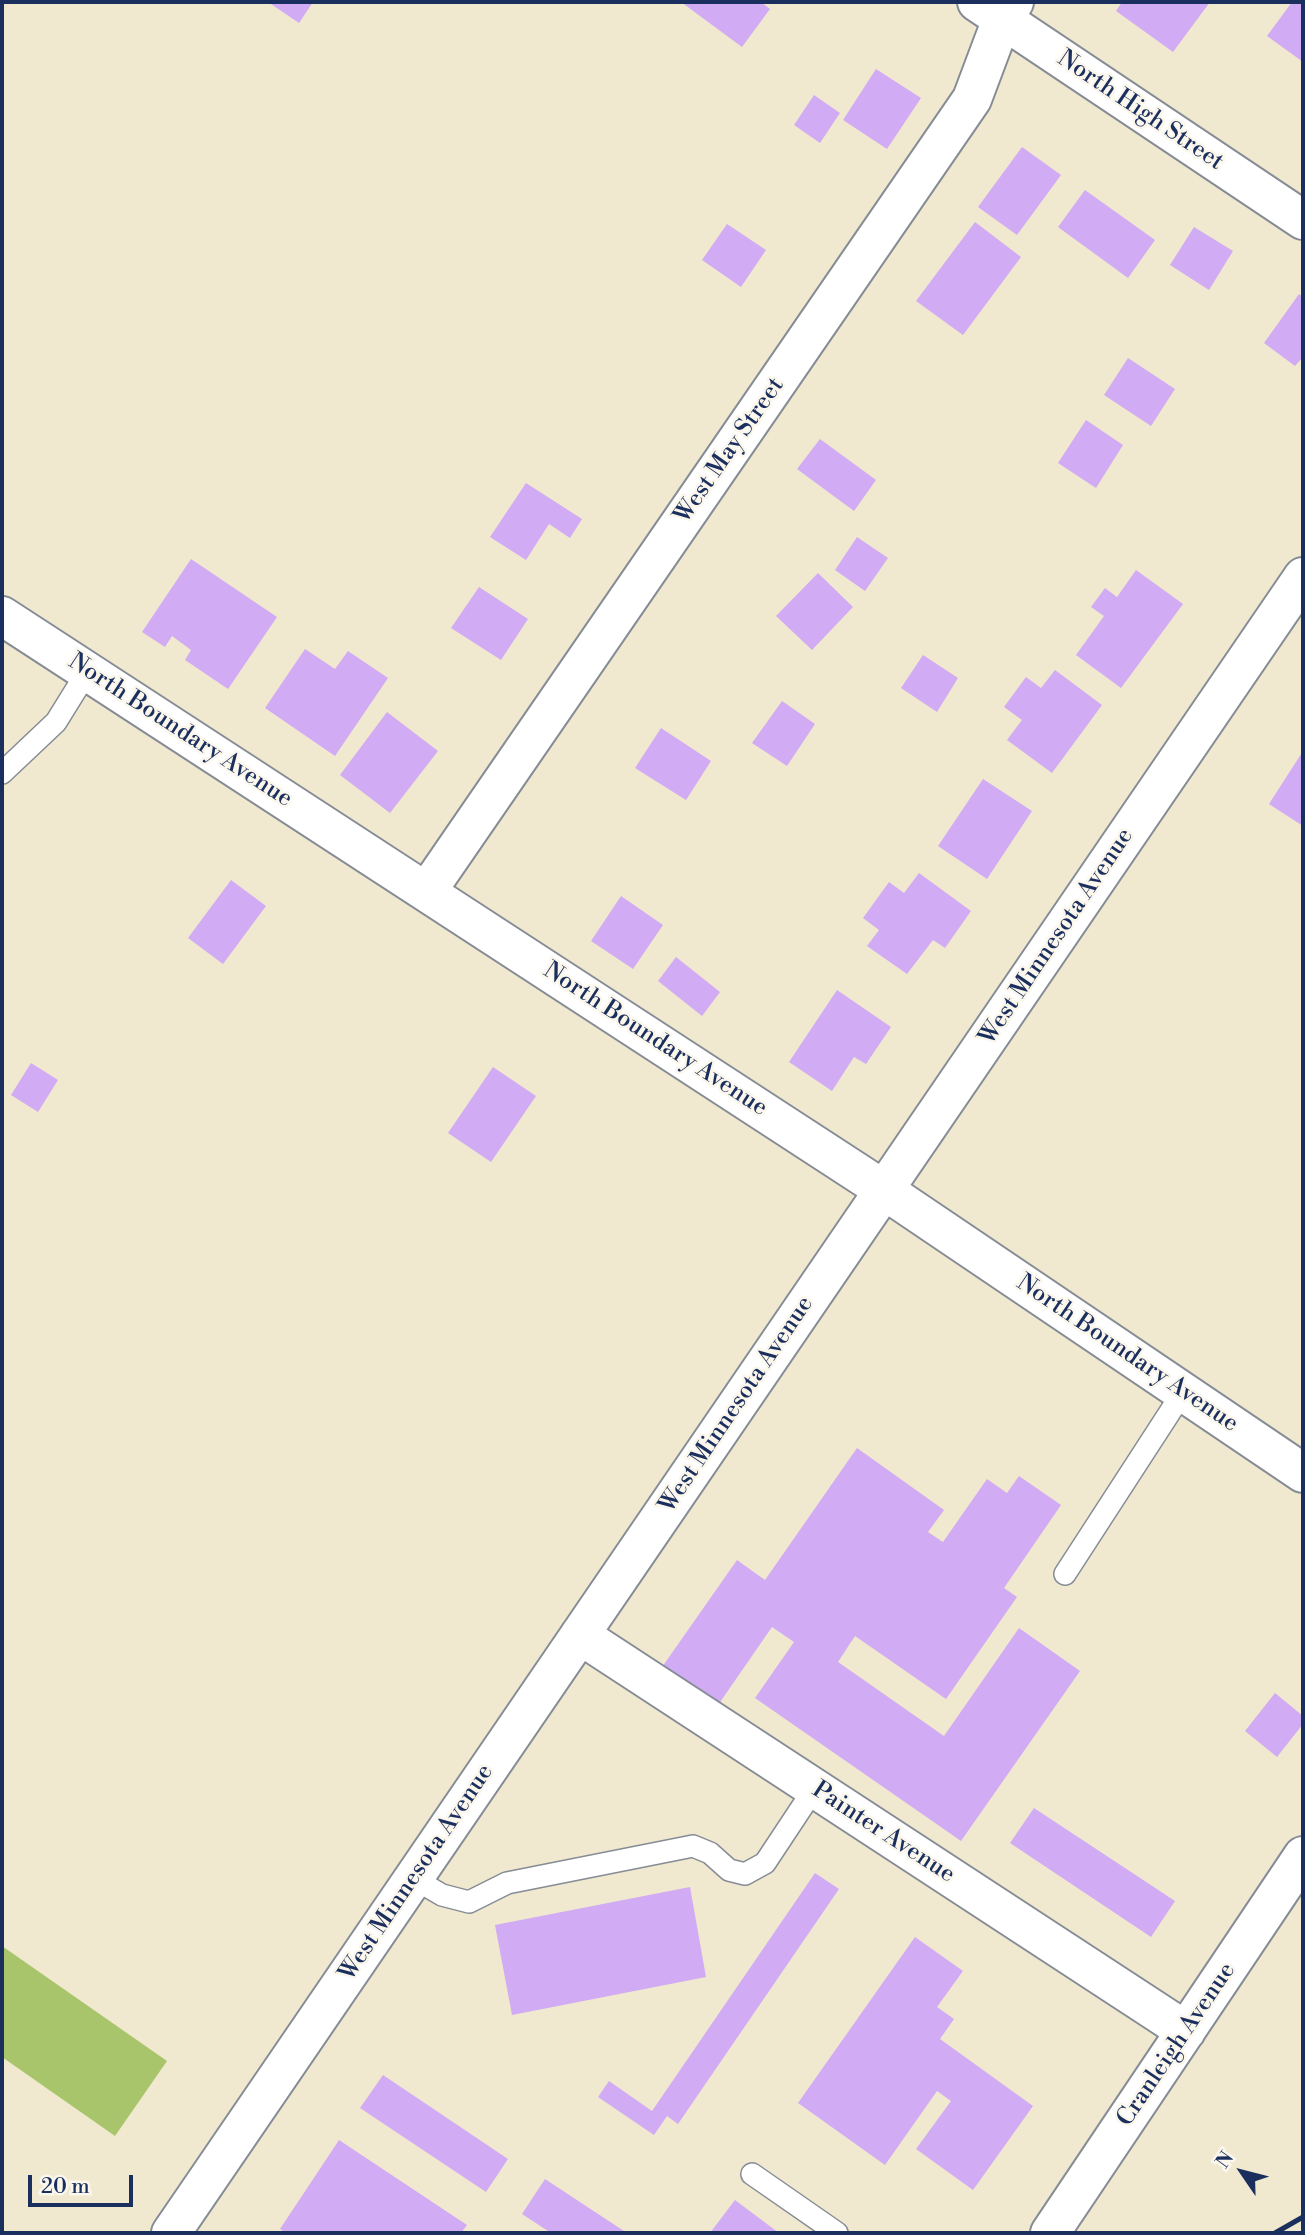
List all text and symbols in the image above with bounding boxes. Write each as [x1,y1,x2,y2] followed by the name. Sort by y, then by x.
[1051,45,1229,177] street label: North High Street
[669,373,791,529] street label: West May Street
[63,648,297,814] street label: North Boundary Avenue
[974,823,1140,1051] street label: West Minnesota Avenue
[538,957,772,1123] street label: North Boundary Avenue
[1011,1269,1243,1439] street label: North Boundary Avenue
[654,1291,820,1519] street label: West Minnesota Avenue
[334,1759,500,1987] street label: West Minnesota Avenue
[806,1776,960,1890] street label: Painter Avenue
[1112,1958,1242,2132] street label: Cranleigh Avenue
[1207,2137,1277,2207] north arrow
[1211,2147,1239,2173] text: N
[32,2162,136,2206] scale bar
[41,2174,90,2200] text: 20 m

